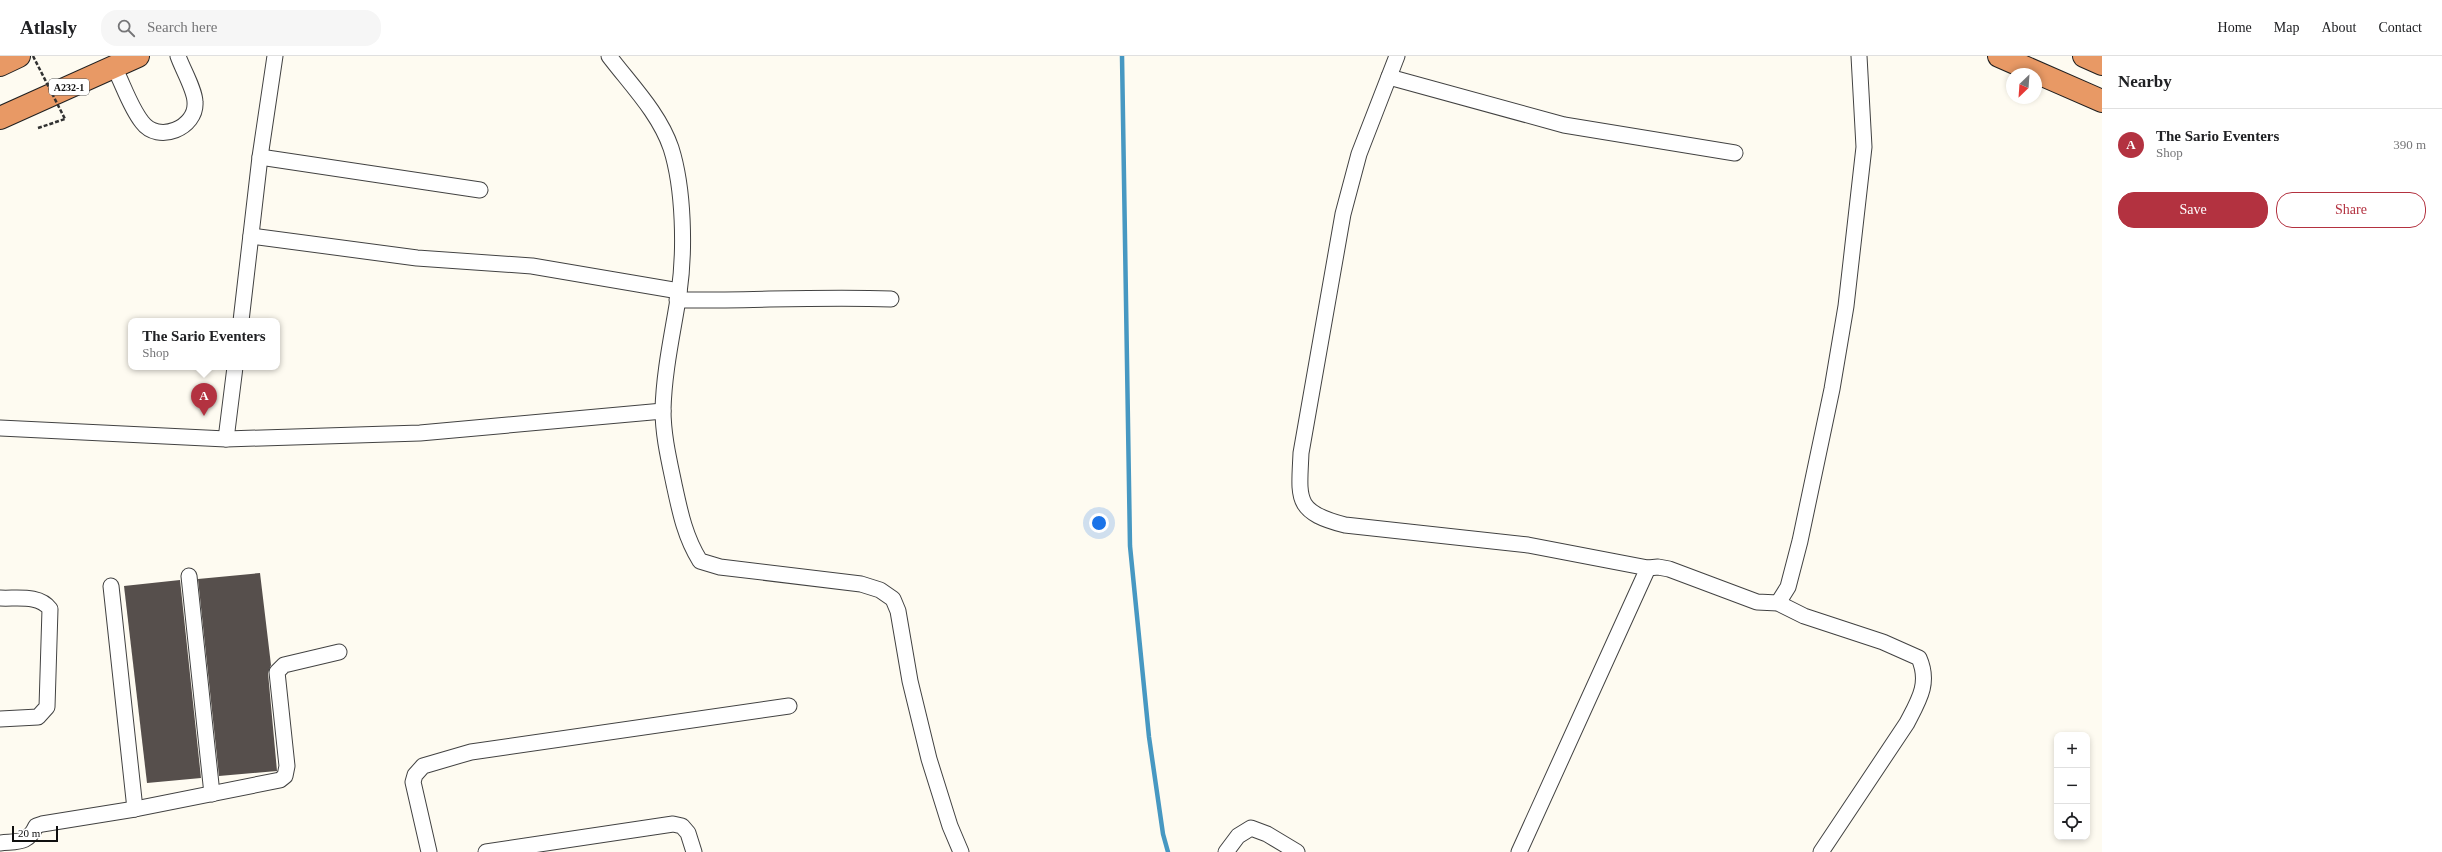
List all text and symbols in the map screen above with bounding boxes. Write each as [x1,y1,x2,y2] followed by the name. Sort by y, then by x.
[101,10,381,46] search box
[20,17,77,38] text: Atlasly
[115,17,137,39] icon: search
[147,19,217,35] text: Search here
[2218,20,2252,35] text: Home
[2274,20,2299,35] text: Map
[2321,20,2356,35] text: About
[2378,20,2422,35] text: Contact
[2006,68,2042,104] north arrow
[2118,72,2172,91] text: Nearby
[49,79,89,95] road number: A232-1
[2156,128,2279,144] text: The Sario Eventers
[2126,137,2136,152] text: A
[2393,137,2426,152] text: 390 m
[2156,145,2183,160] text: Shop
[2118,192,2268,228] button: Save
[2276,192,2426,228] button: Share
[128,318,280,370] popup
[142,328,266,344] text: The Sario Eventers
[142,345,169,360] text: Shop
[191,383,217,416] pin: A
[1089,513,1109,533] your location
[2054,732,2090,840] map controls
[2054,732,2090,768] button: +
[2054,768,2090,804] button: −
[2054,804,2090,840] button: locate
[12,824,58,843] scale bar
[18,827,40,839] text: 20 m

